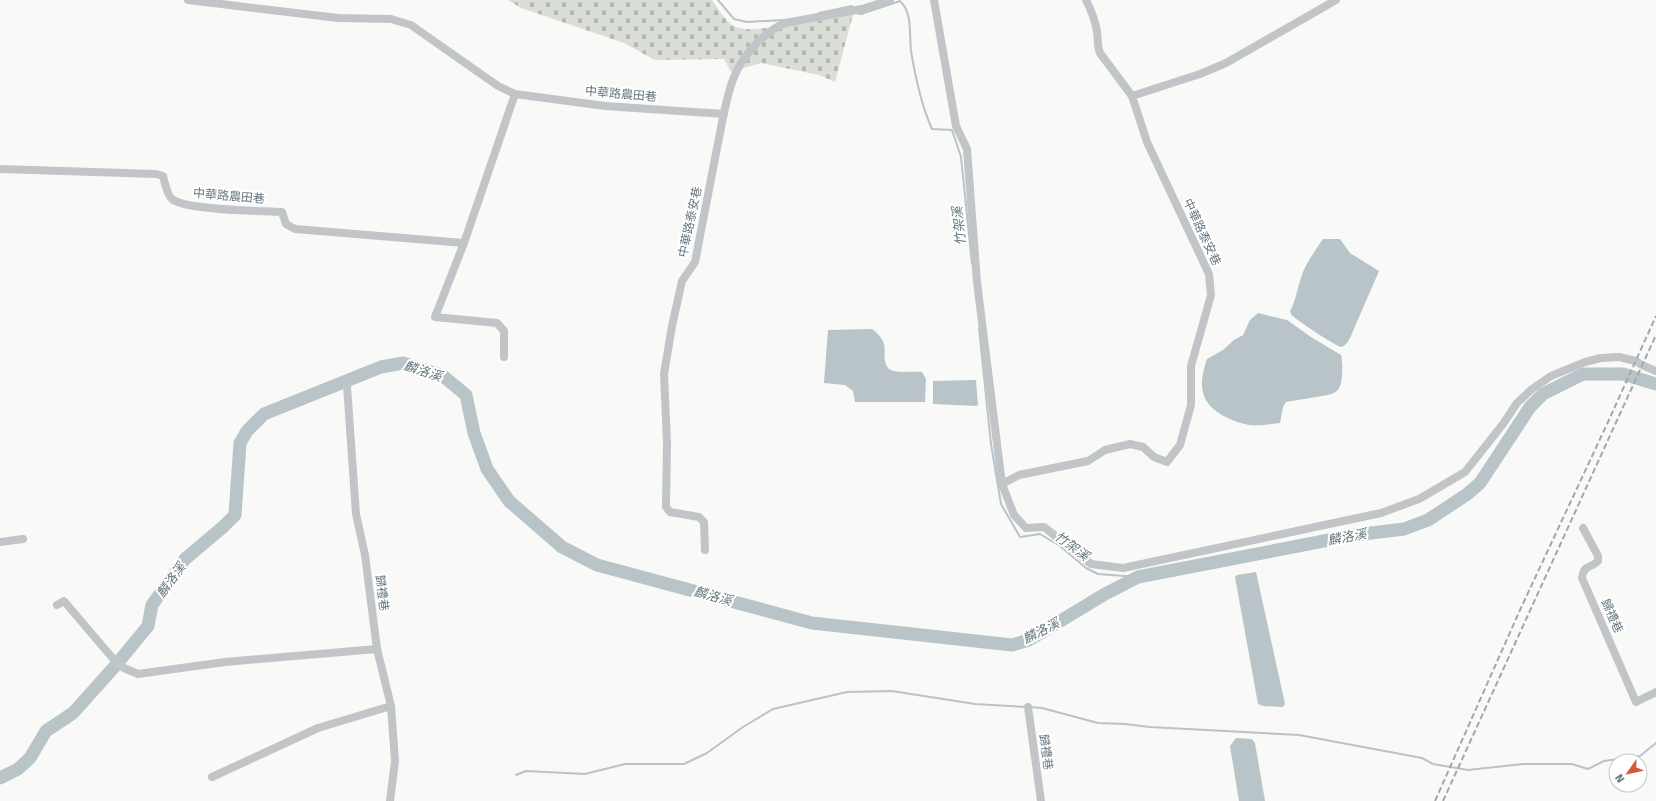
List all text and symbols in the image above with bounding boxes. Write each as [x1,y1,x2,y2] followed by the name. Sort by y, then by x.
[585,84,657,104] street label: 中華路農田巷
[676,185,704,259] street label: 中華路泰安巷
[193,186,265,206] street label: 中華路農田巷
[1180,196,1224,268] street label: 中華路泰安巷
[949,204,968,246] water label: 竹架溪
[402,358,446,385] water label: 麟洛溪
[1326,526,1369,548] water label: 麟洛溪
[1052,528,1094,565] water label: 竹架溪
[153,558,190,600] water label: 麟洛溪
[373,574,391,612] street label: 歸禮巷
[692,584,736,609] water label: 麟洛溪
[1598,597,1626,635] street label: 歸禮巷
[1020,615,1064,647] water label: 麟洛溪
[1037,733,1055,771] street label: 歸禮巷
[1608,753,1648,793] north arrow
[1613,772,1628,785] text: N

